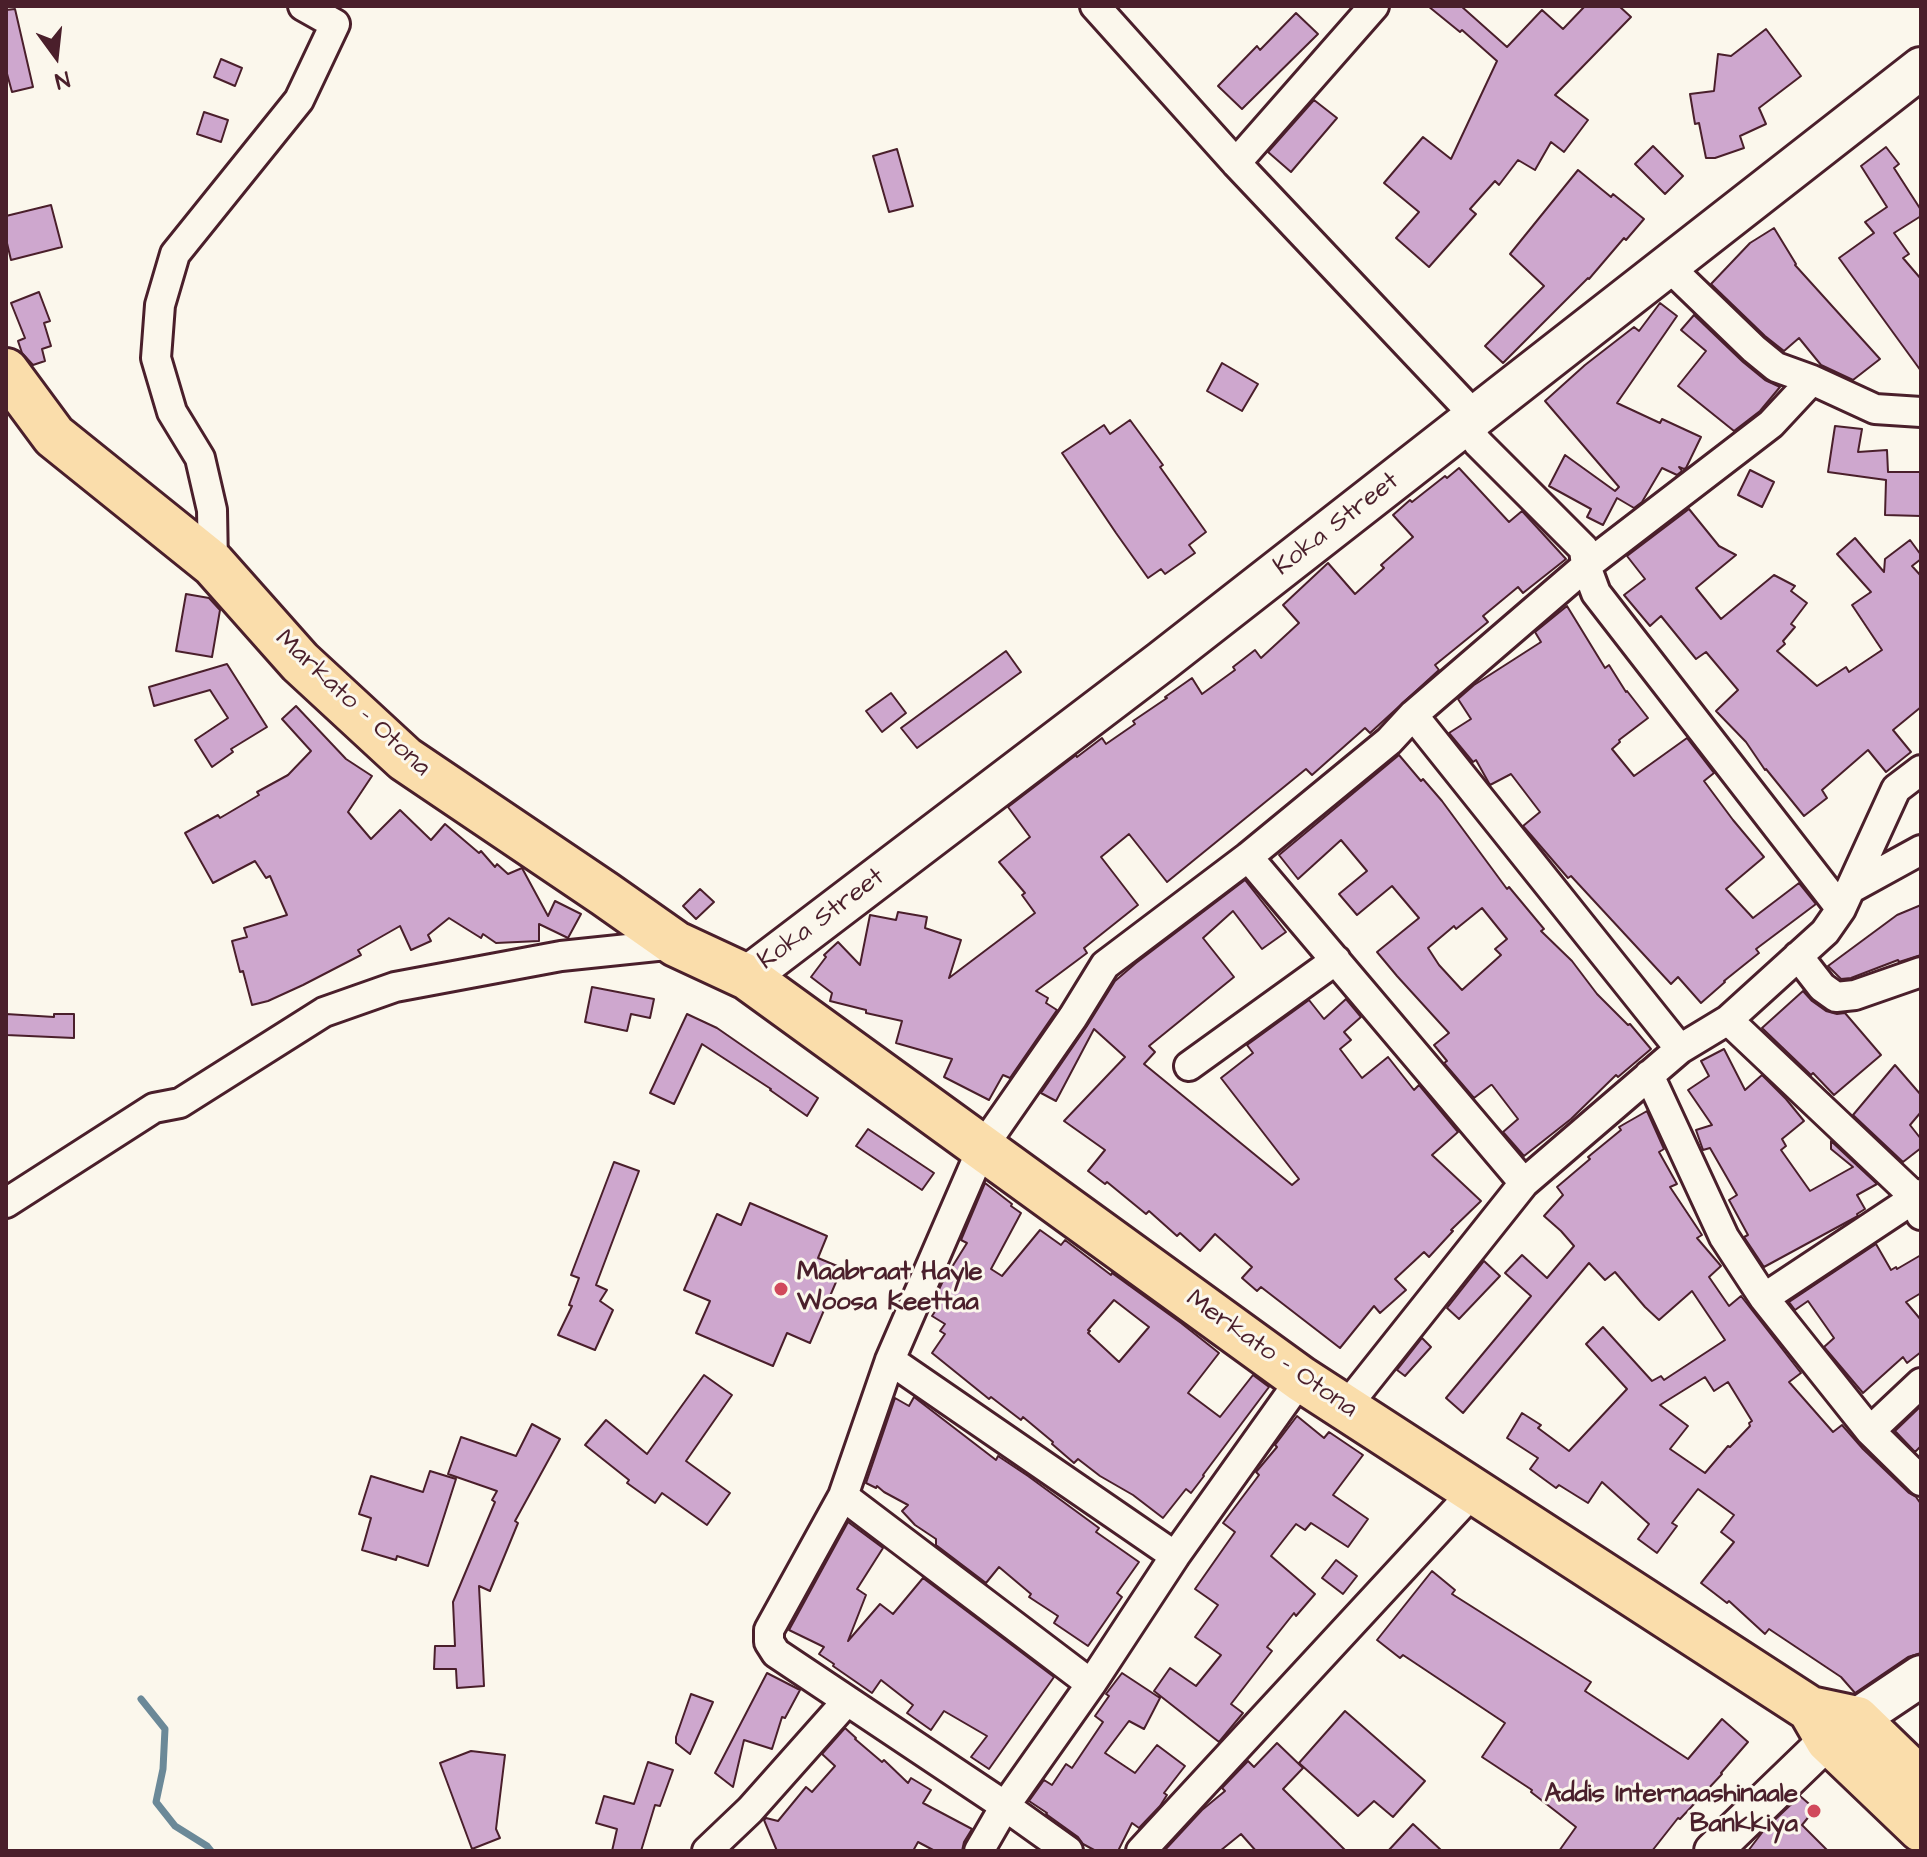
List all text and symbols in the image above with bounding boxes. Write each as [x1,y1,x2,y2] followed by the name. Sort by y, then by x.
[16,16,96,96] north arrow
[52,63,73,96] text: N
[1268,466,1406,584] street label: Koka Street
[268,624,436,784] street label: Markato - Otona
[753,862,891,978] street label: Koka Street
[797,1258,983,1320] place label: Maabraat Hayle Woosa Keettaa
[772,1280,790,1298] marker: Maabraat Hayle Woosa Keettaa
[1179,1284,1363,1426] street label: Merkato - Otona
[1544,1780,1798,1842] place label: Addis Internaashinaale Bankkiya
[1805,1802,1823,1820] marker: Addis Internaashinaale Bankkiya

